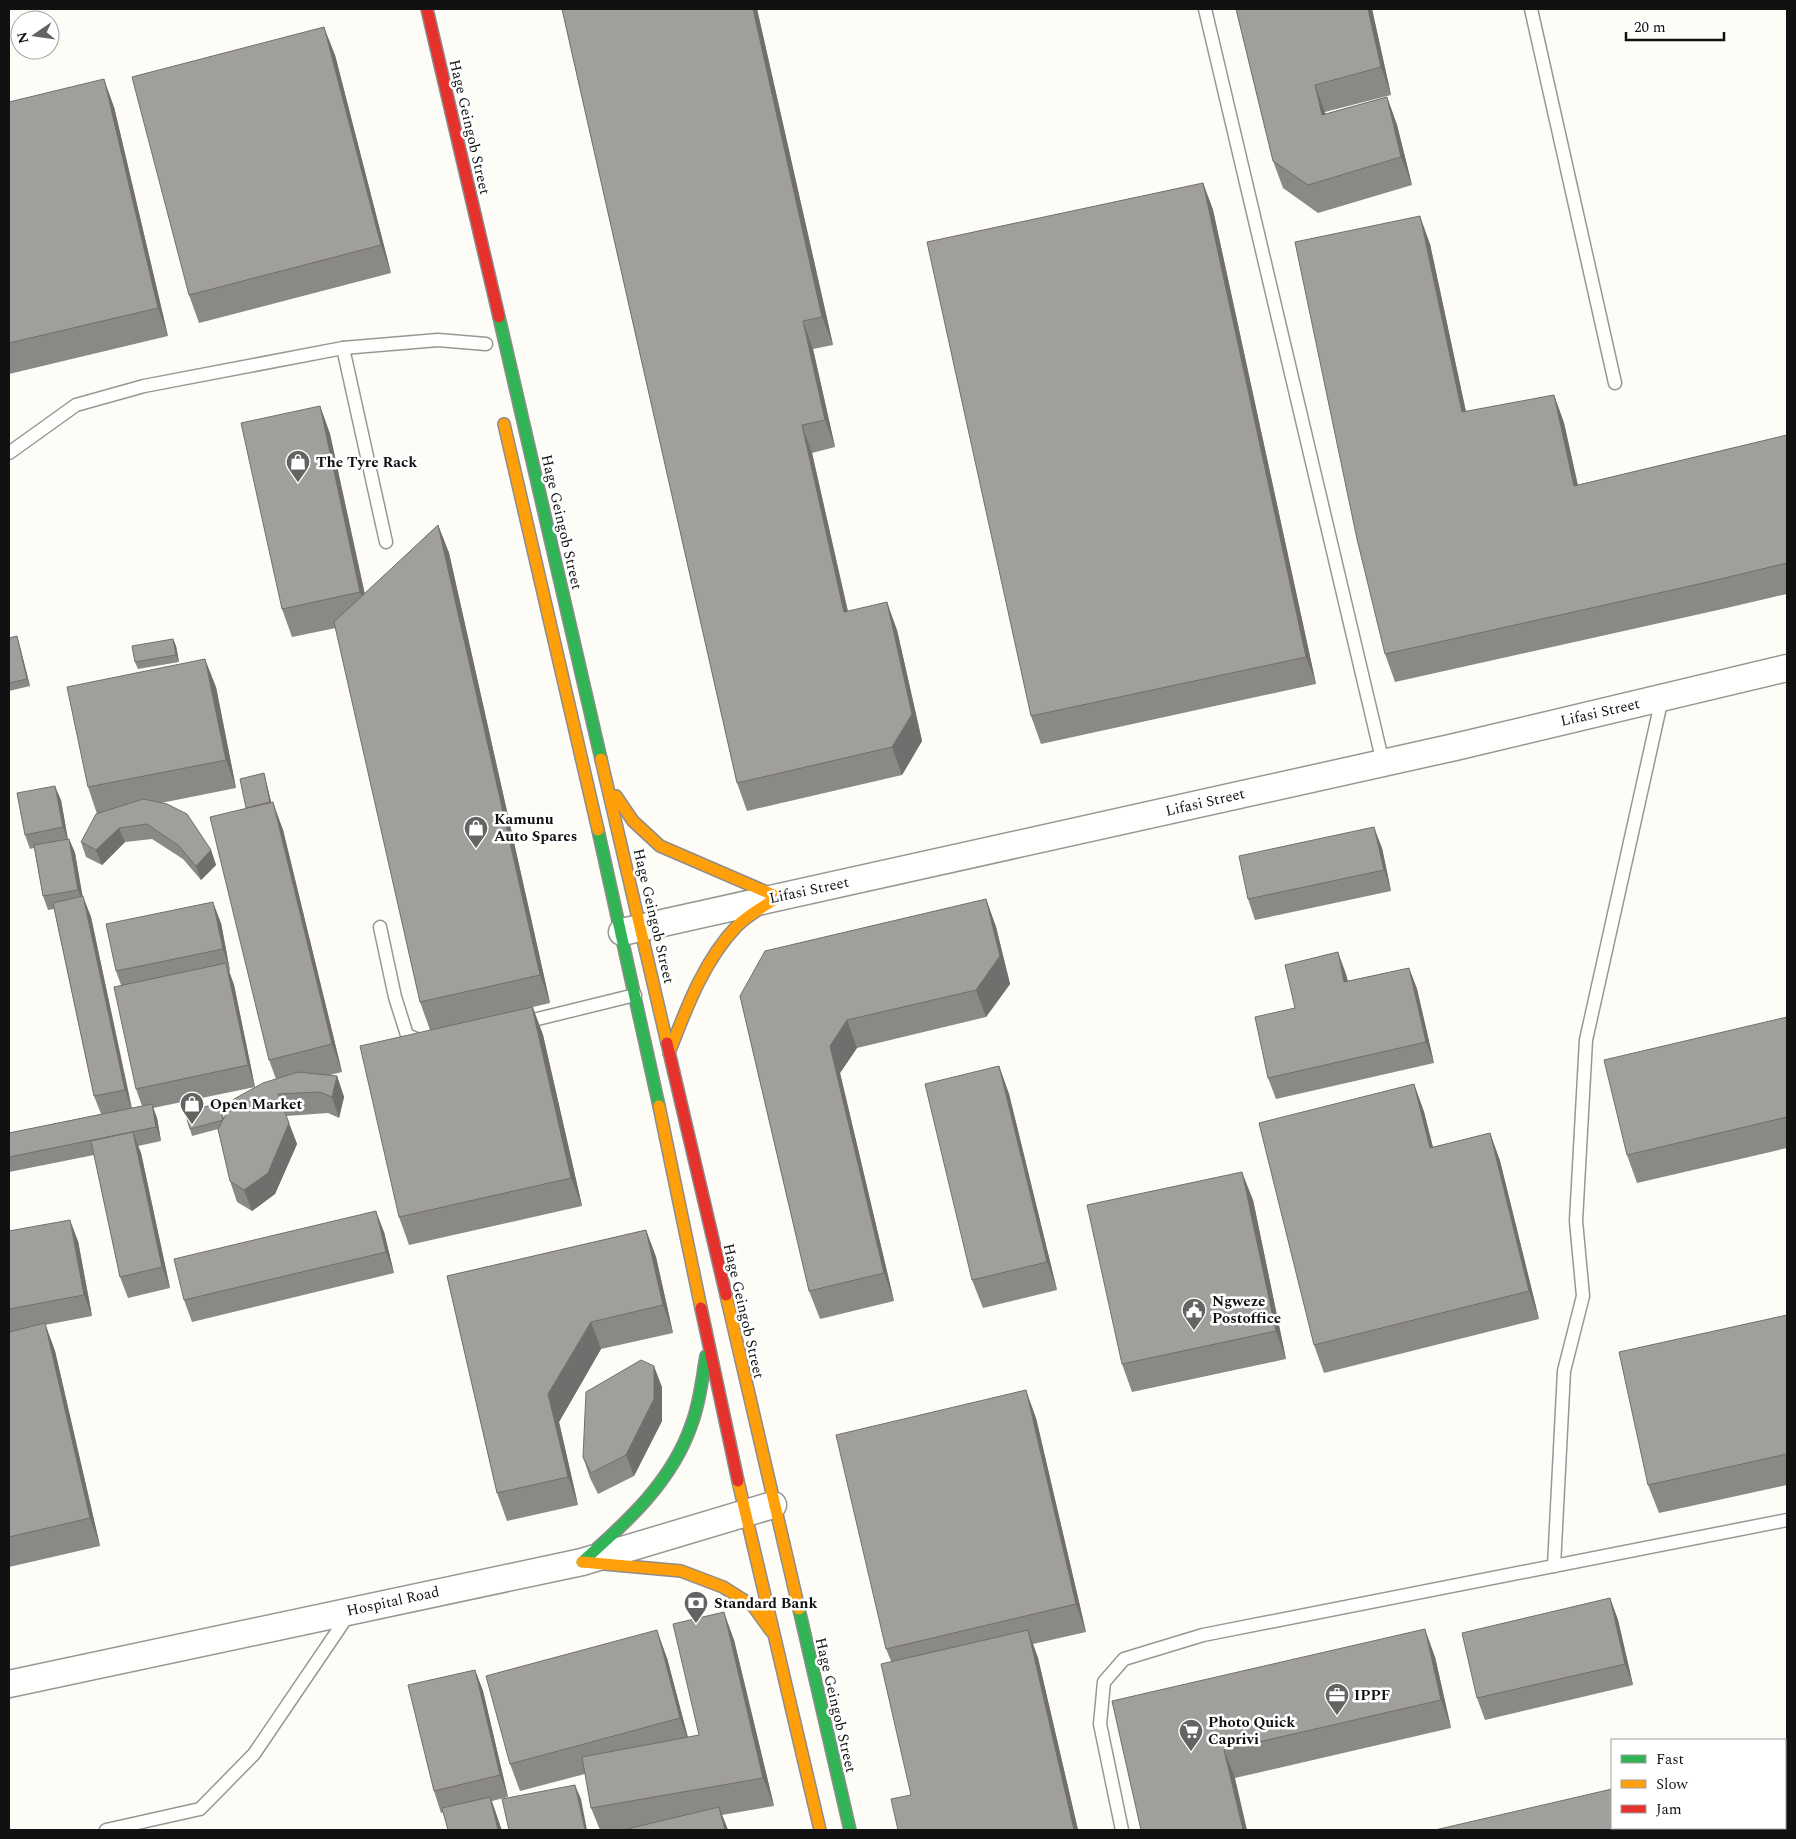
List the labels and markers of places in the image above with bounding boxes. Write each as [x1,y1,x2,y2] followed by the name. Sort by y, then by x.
[285,449,311,483] shop icon: The Tyre Rack
[316,451,417,474] place label: The Tyre Rack
[494,808,577,848] place label: Kamunu Auto Spares
[463,815,489,849] shop icon: Kamunu Auto Spares
[179,1091,205,1125] shop icon: Open Market
[210,1093,303,1116] place label: Open Market
[1212,1290,1281,1330] place label: Ngweze Postoffice
[1181,1297,1207,1331] public building icon: Ngweze Postoffice
[683,1590,709,1624] bank icon: Standard Bank
[714,1592,818,1615] place label: Standard Bank
[1324,1682,1350,1716] office icon: IPPF
[1354,1684,1390,1707] place label: IPPF
[1208,1711,1295,1751] place label: Photo Quick Caprivi
[1178,1718,1204,1752] supermarket icon: Photo Quick Caprivi

